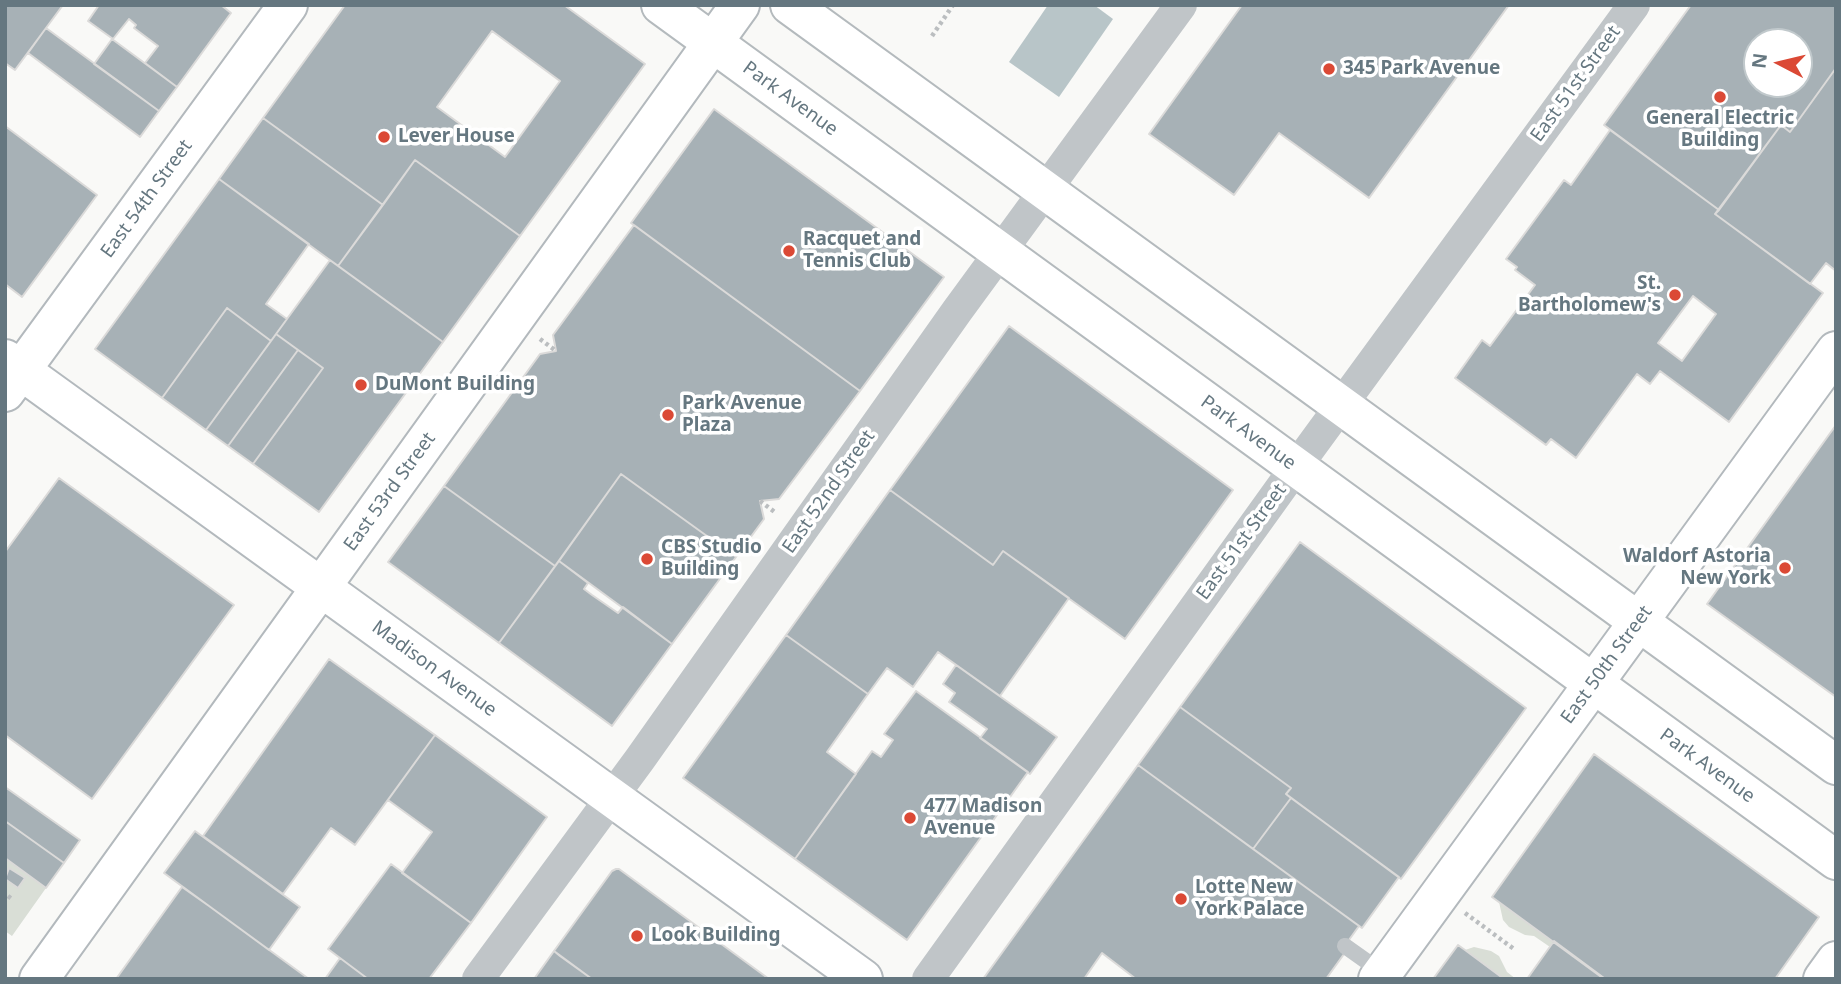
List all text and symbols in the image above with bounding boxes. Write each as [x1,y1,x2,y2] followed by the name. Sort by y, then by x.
[1526,22,1626,146] street label: East 51st Street
[1743,28,1813,98] north arrow
[1745,51,1773,70] text: N
[738,57,842,141] street label: Park Avenue
[1343,58,1500,80] place label: 345 Park Avenue
[1321,61,1337,77] marker: 345 Park Avenue
[1712,89,1728,105] marker: General Electric Building
[1646,108,1794,152] place label: General Electric Building
[398,126,515,148] place label: Lever House
[376,129,392,145] marker: Lever House
[97,135,197,263] street label: East 54th Street
[803,229,921,273] place label: Racquet and Tennis Club
[781,243,797,259] marker: Racquet and Tennis Club
[1518,273,1661,317] place label: St. Bartholomew's
[1667,287,1683,303] marker: St. Bartholomew's
[375,374,535,396] place label: DuMont Building
[353,377,369,393] marker: DuMont Building
[1196,391,1300,475] street label: Park Avenue
[682,393,802,437] place label: Park Avenue Plaza
[660,407,676,423] marker: Park Avenue Plaza
[778,426,880,558] street label: East 52nd Street
[339,428,441,556] street label: East 53rd Street
[1192,480,1292,604] street label: East 51st Street
[661,537,762,581] place label: CBS Studio Building
[1623,546,1771,590] place label: Waldorf Astoria New York
[639,551,655,567] marker: CBS Studio Building
[1777,560,1793,576] marker: Waldorf Astoria New York
[1557,601,1657,729] street label: East 50th Street
[367,616,501,722] street label: Madison Avenue
[1655,724,1759,808] street label: Park Avenue
[924,796,1042,840] place label: 477 Madison Avenue
[902,810,918,826] marker: 477 Madison Avenue
[1195,877,1304,921] place label: Lotte New York Palace
[1173,891,1189,907] marker: Lotte New York Palace
[651,925,780,947] place label: Look Building
[629,928,645,944] marker: Look Building

